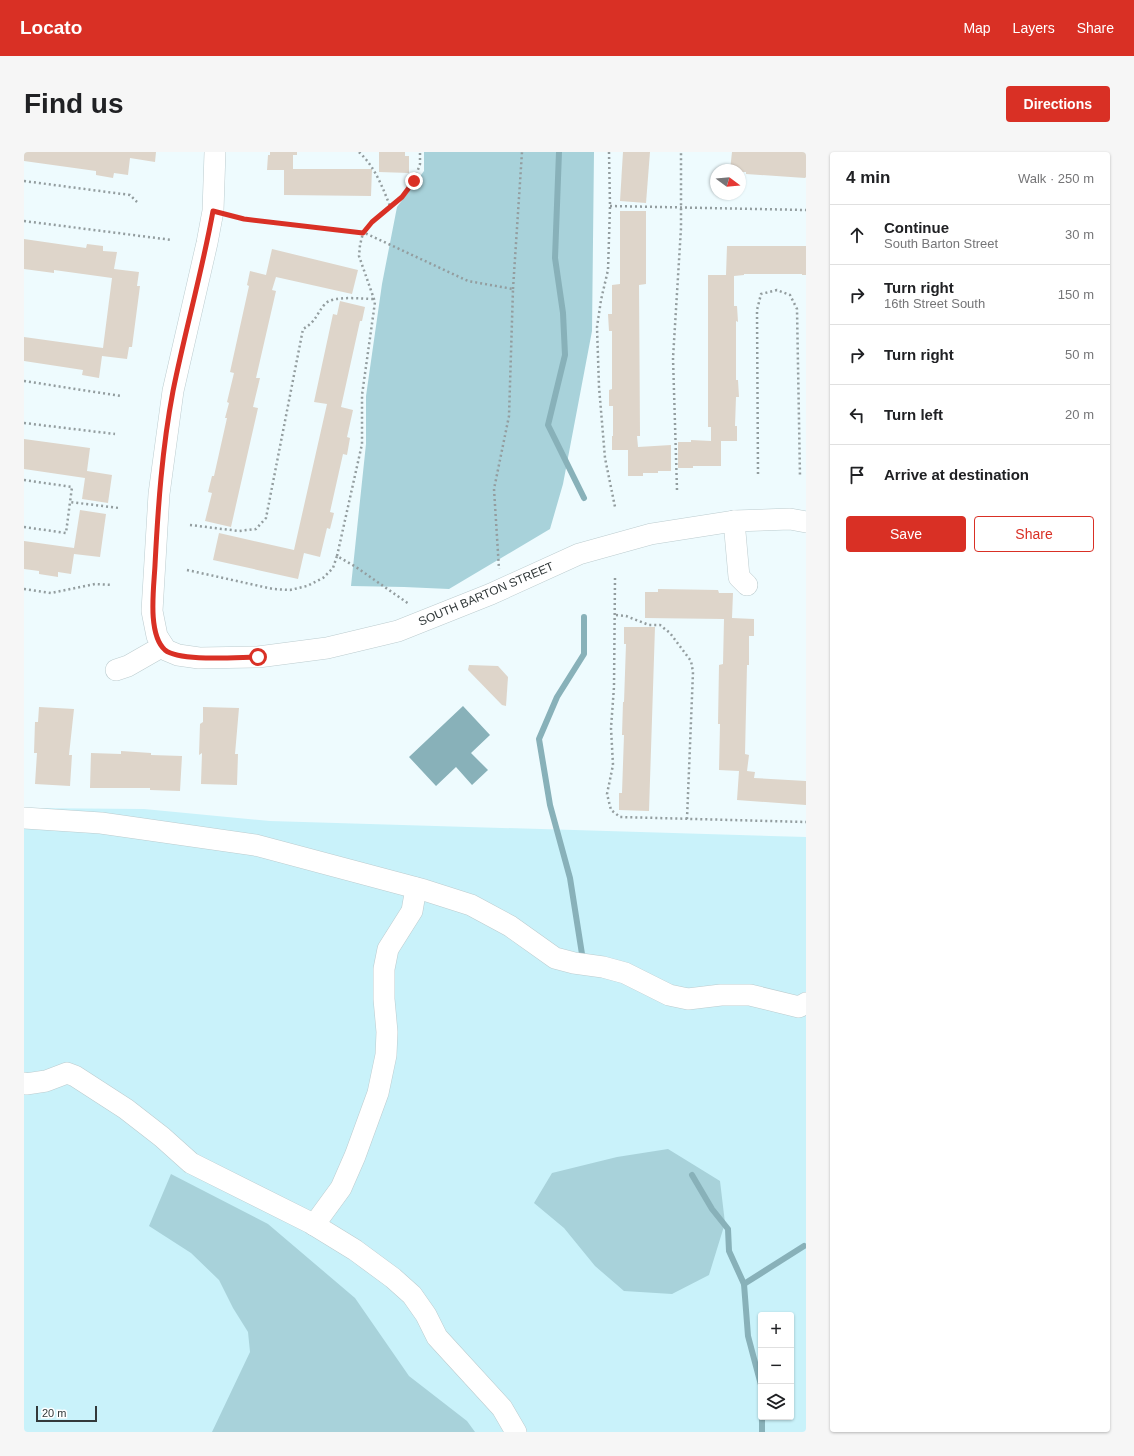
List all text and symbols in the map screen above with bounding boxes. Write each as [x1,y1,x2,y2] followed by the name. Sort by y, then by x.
[20,17,82,38] text: Locato
[963,20,991,36] text: Map
[1013,20,1055,36] text: Layers
[1077,20,1114,36] text: Share
[1006,86,1110,122] button: Directions
[24,88,124,119] text: Find us
[710,164,746,200] north arrow
[846,168,890,187] text: 4 min
[1018,171,1094,186] text: Walk · 250 m
[405,172,423,190] route end
[884,219,949,236] text: Continue
[846,224,868,246] icon: ahead
[1065,227,1094,242] text: 30 m
[884,236,998,251] text: South Barton Street
[884,279,954,296] text: Turn right
[846,284,868,306] icon: right
[1058,287,1094,302] text: 150 m
[884,296,985,311] text: 16th Street South
[846,344,868,366] icon: right
[884,346,954,363] text: Turn right
[1065,347,1094,362] text: 50 m
[846,404,868,426] icon: left
[884,406,943,423] text: Turn left
[1065,407,1094,422] text: 20 m
[846,464,868,486] icon: arrive
[884,466,1029,483] text: Arrive at destination
[846,516,966,552] button: Save
[974,516,1094,552] button: Share
[416,559,556,629] street label: SOUTH BARTON STREET
[249,648,267,666] route start
[758,1312,794,1420] map controls
[758,1312,794,1348] button: +
[758,1348,794,1384] button: −
[758,1384,794,1420] button: layers
[36,1404,97,1423] scale bar
[42,1407,66,1419] text: 20 m

